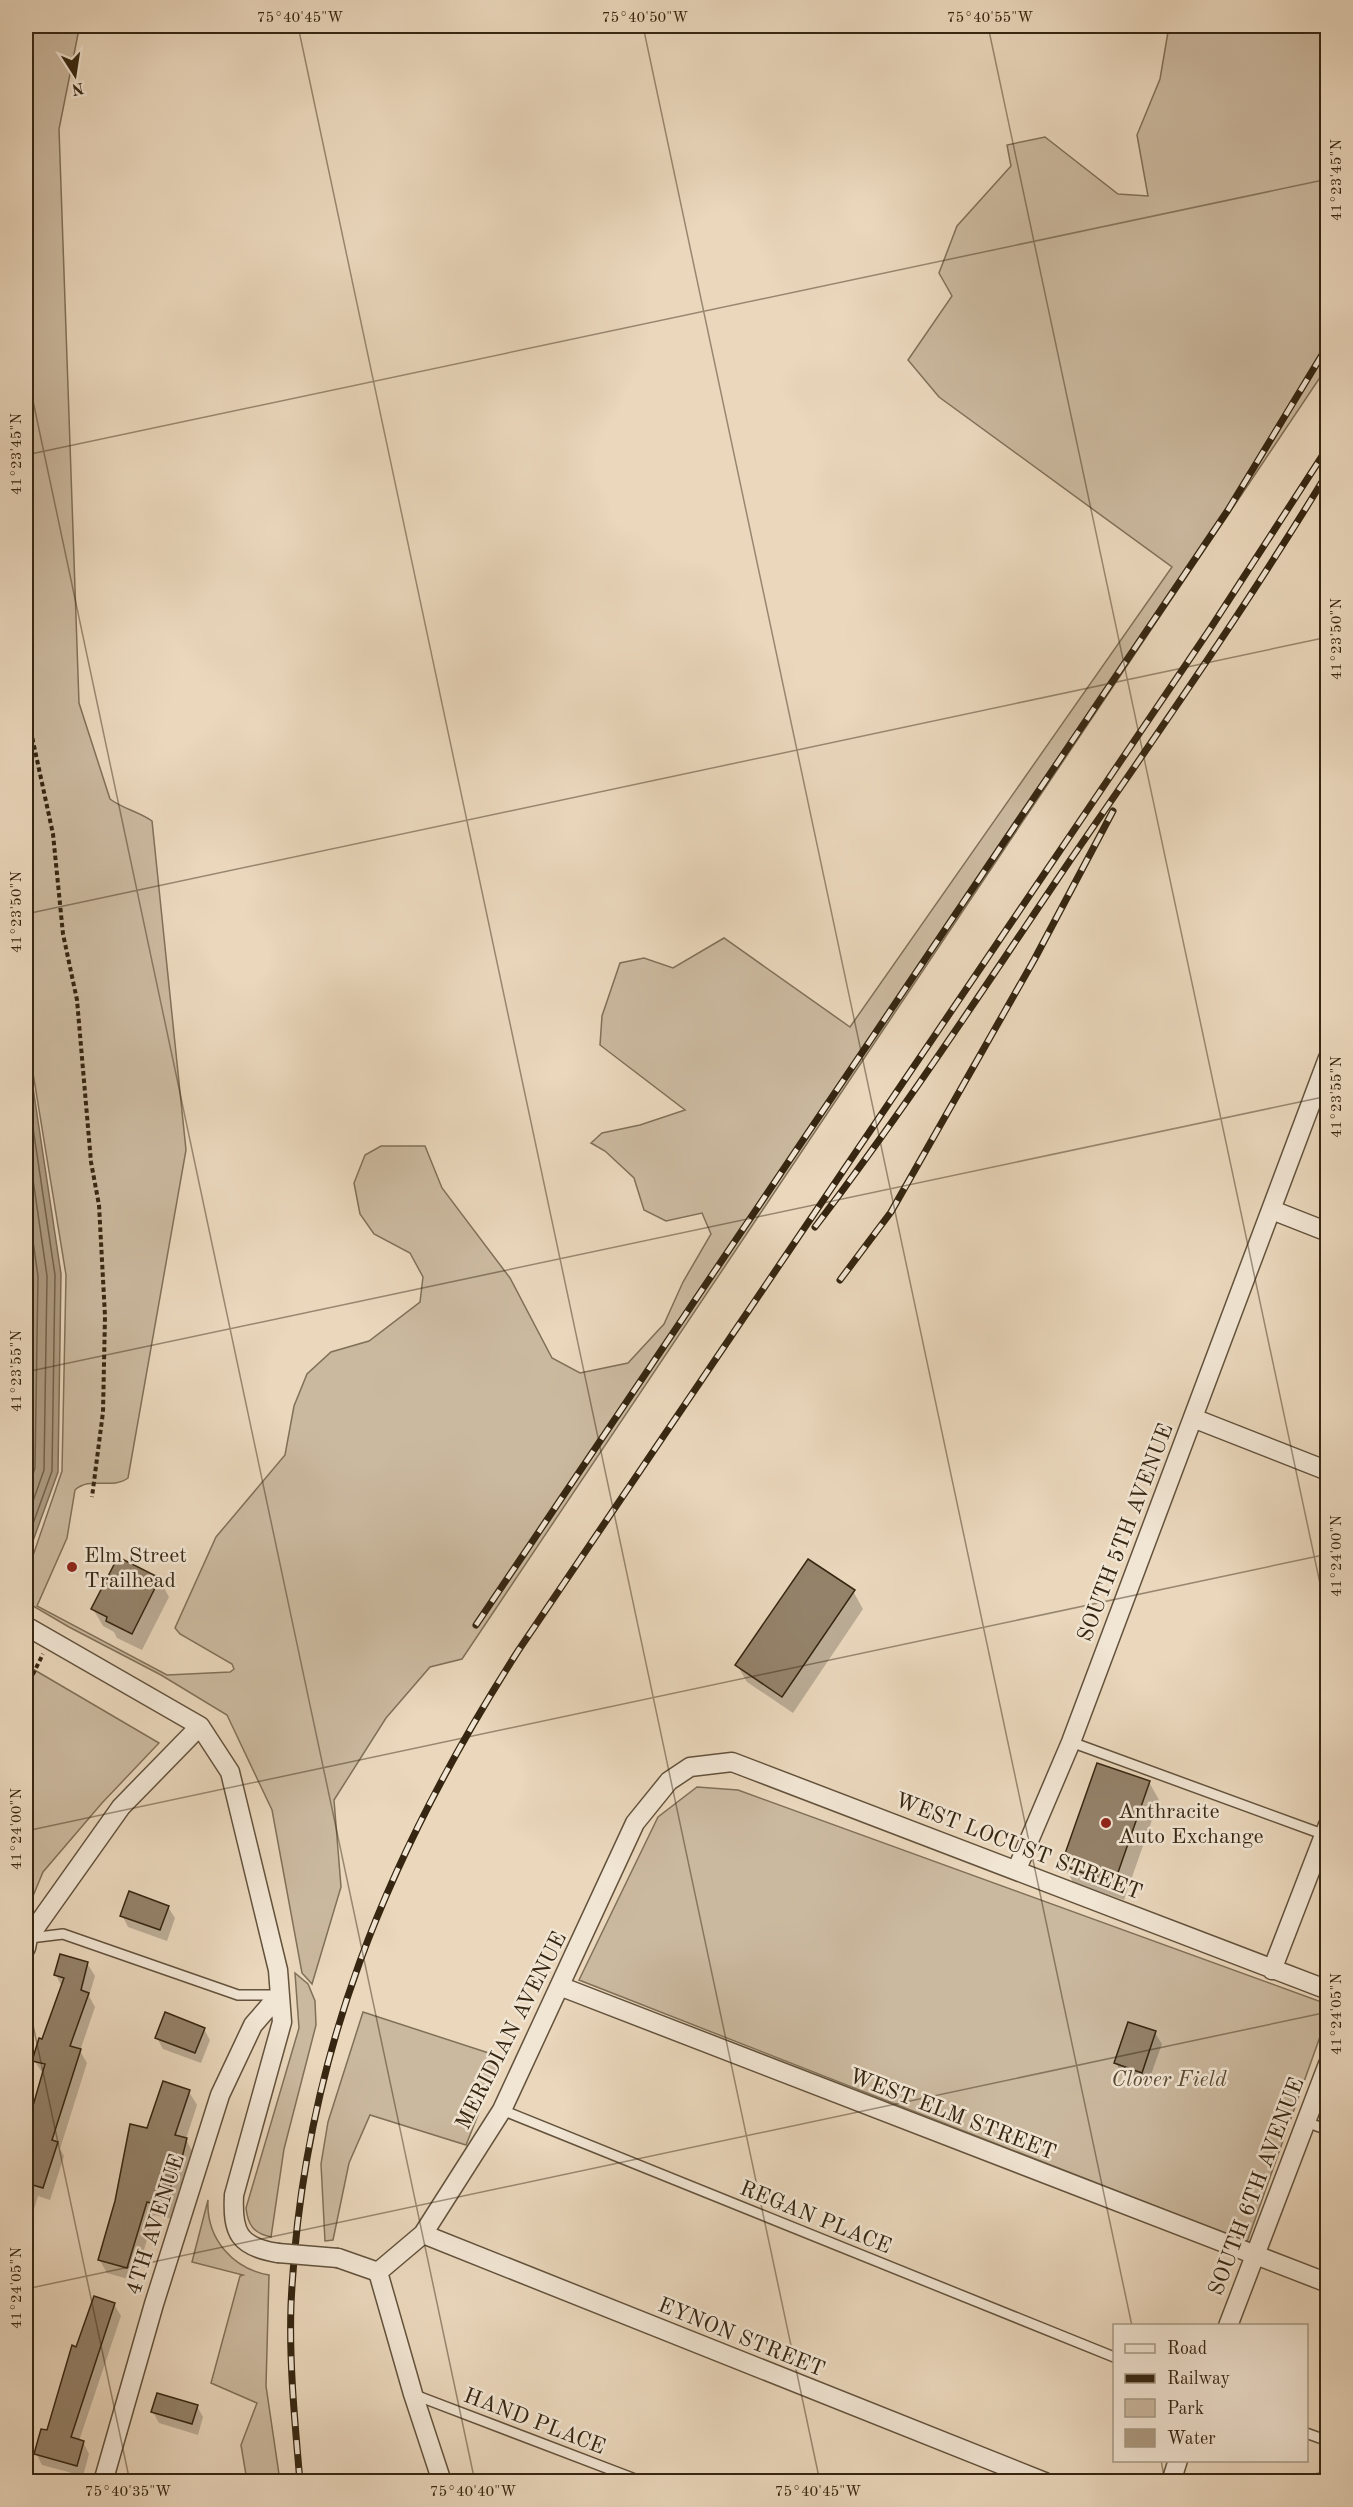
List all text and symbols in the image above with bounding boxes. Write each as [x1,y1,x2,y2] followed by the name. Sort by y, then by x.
[257,11,343,26] text: 75°40'45"W
[602,11,688,26] text: 75°40'50"W
[947,11,1033,26] text: 75°40'55"W
[45,45,105,105] north arrow
[69,79,85,97] text: N
[1330,139,1345,221] text: 41°23'45"N
[10,413,25,495] text: 41°23'45"N
[1330,598,1345,680] text: 41°23'50"N
[10,871,25,953] text: 41°23'50"N
[1330,1056,1345,1138] text: 41°23'55"N
[10,1330,25,1412] text: 41°23'55"N
[1074,1421,1178,1645] street label: SOUTH 5TH AVENUE
[1330,1515,1345,1597] text: 41°24'00"N
[84,1545,187,1592] place label: Elm Street Trailhead
[65,1560,79,1574] marker: Elm Street Trailhead
[10,1788,25,1870] text: 41°24'00"N
[892,1789,1145,1904] street label: WEST LOCUST STREET
[1118,1801,1264,1848] place label: Anthracite Auto Exchange
[1099,1816,1113,1830] marker: Anthracite Auto Exchange
[452,1929,571,2133] street label: MERIDIAN AVENUE
[1330,1973,1345,2055] text: 41°24'05"N
[846,2065,1059,2165] street label: WEST ELM STREET
[1111,2069,1227,2091] park label: Clover Field
[1205,2075,1309,2299] street label: SOUTH 6TH AVENUE
[123,2152,189,2298] street label: 4TH AVENUE
[736,2177,894,2258] street label: REGAN PLACE
[10,2247,25,2329] text: 41°24'05"N
[655,2294,828,2381] street label: EYNON STREET
[1113,2324,1308,2462] legend
[1167,2340,1207,2358] text: Road
[1167,2370,1230,2388] text: Railway
[460,2385,608,2459] street label: HAND PLACE
[1167,2400,1204,2418] text: Park
[1167,2430,1216,2448] text: Water
[85,2485,171,2500] text: 75°40'35"W
[430,2485,516,2500] text: 75°40'40"W
[775,2485,861,2500] text: 75°40'45"W

